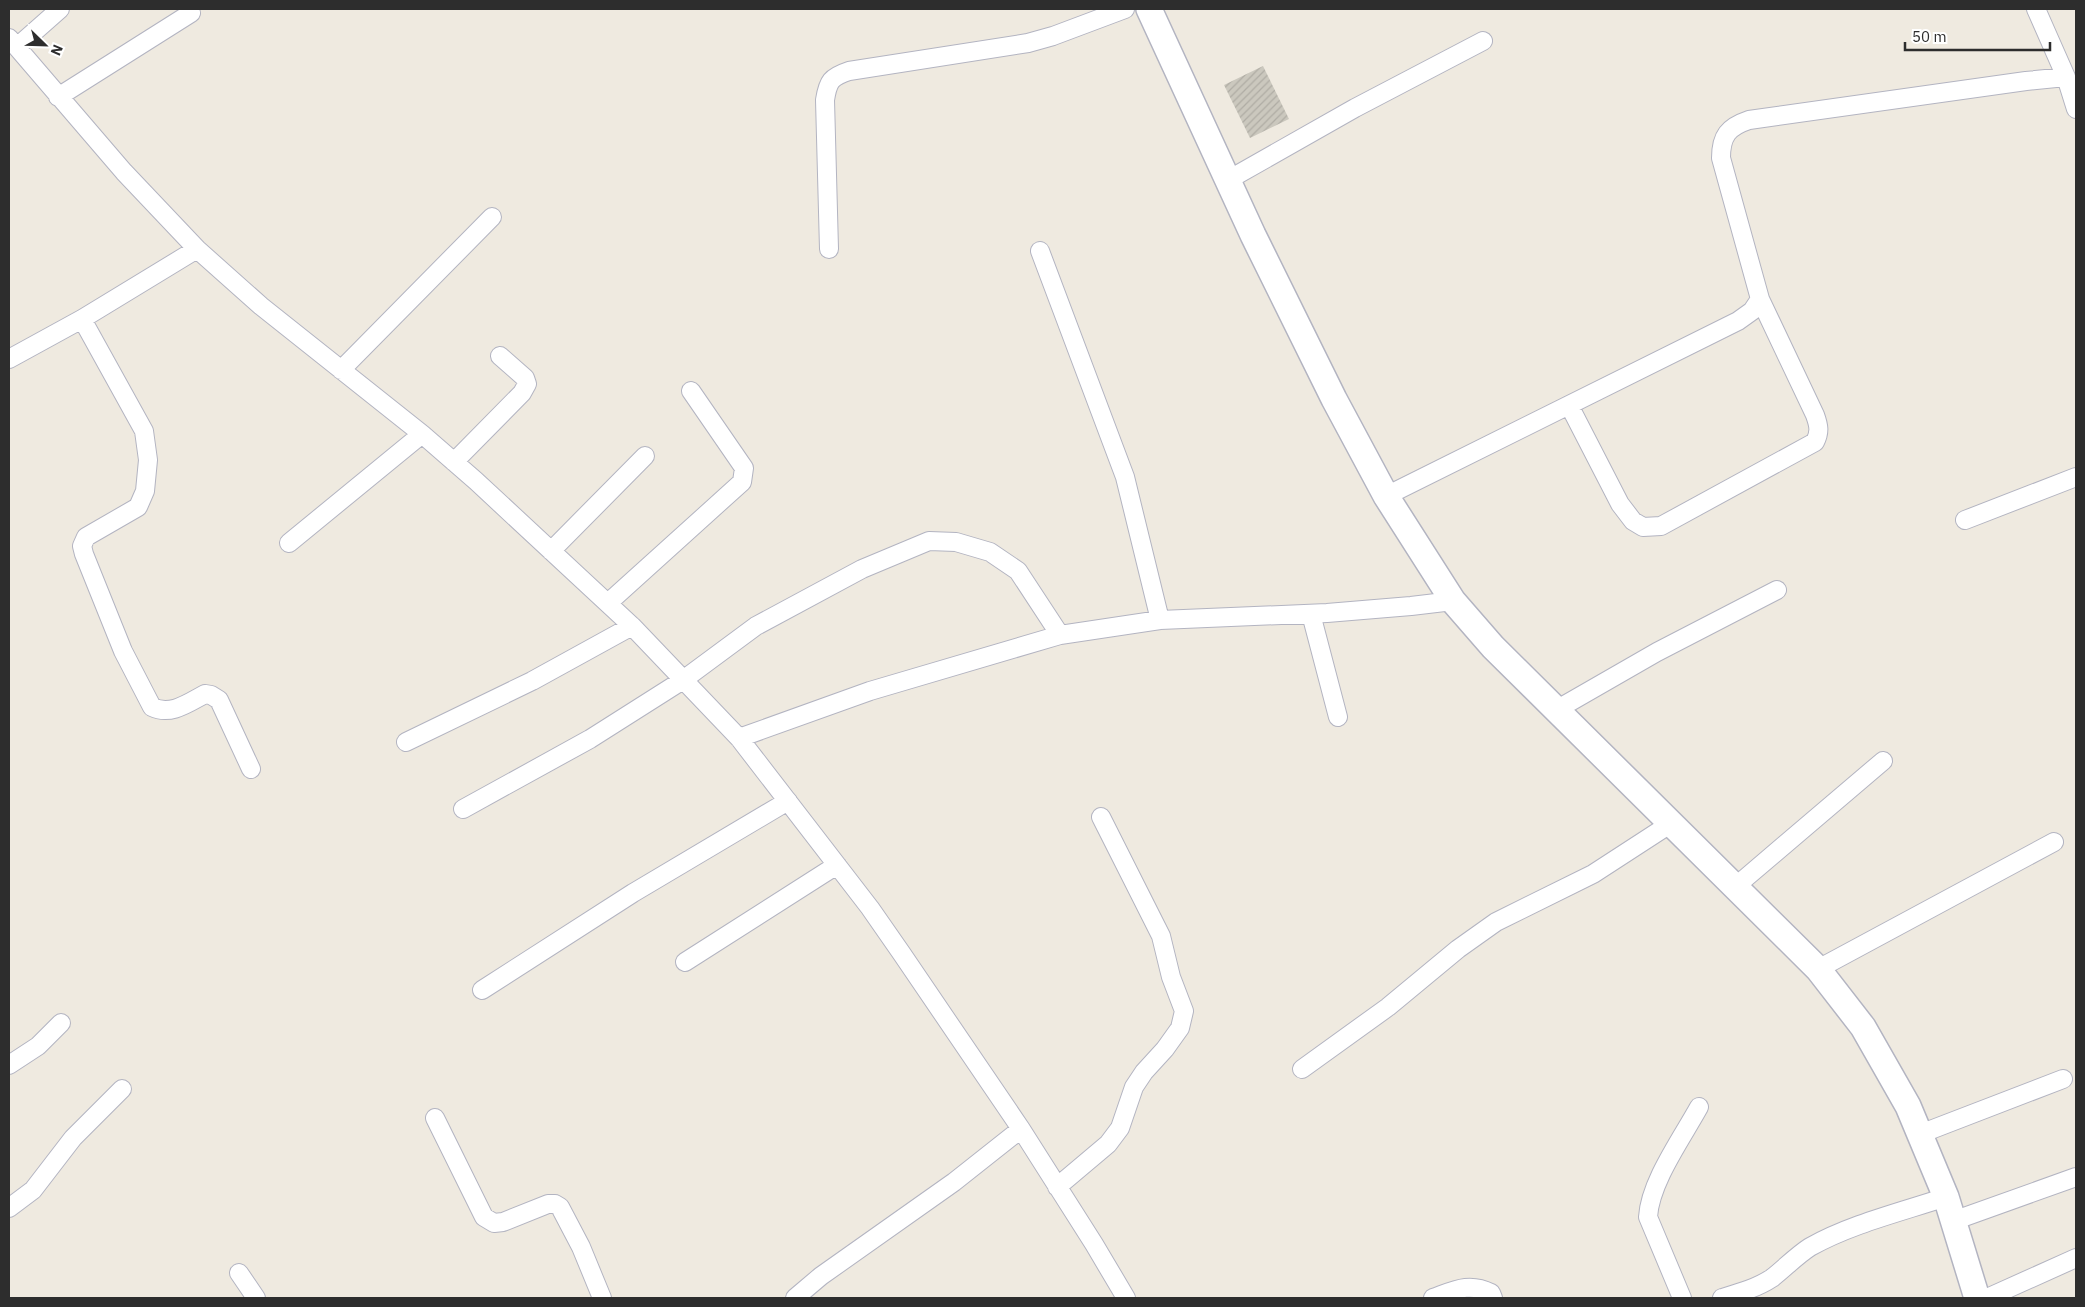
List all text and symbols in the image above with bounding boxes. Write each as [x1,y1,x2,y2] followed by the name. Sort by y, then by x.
[20,20,70,70] north arrow
[1905,20,2050,52] scale bar
[1912,27,1947,46] text: 50 m
[47,42,67,58] text: N

